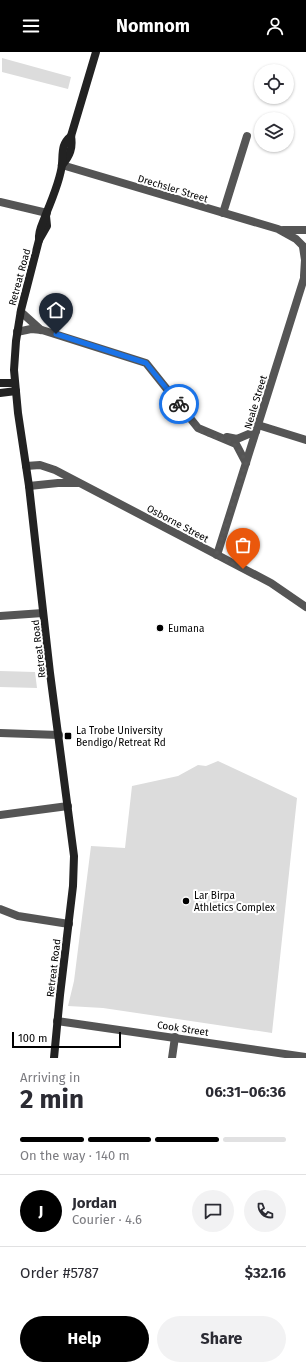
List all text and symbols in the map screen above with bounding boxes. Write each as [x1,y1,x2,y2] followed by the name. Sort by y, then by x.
[20,15,42,37] icon: menu
[116,15,190,37] text: Nomnom
[264,15,286,37] icon: person
[254,64,294,152] map controls
[254,64,294,104] button: locate
[254,112,294,152] button: layers
[136,173,210,205] street label: Drechsler Street
[7,247,33,307] street label: Retreat Road
[39,293,73,334] pin
[45,299,67,321] icon: home
[242,374,270,431] street label: Neale Street
[159,384,199,424] courier
[168,393,190,415] icon: bike
[145,503,211,545] street label: Osborne Street
[226,528,260,569] pin
[232,534,254,556] icon: bag
[29,619,49,679] street label: Retreat Road
[155,623,165,633] marker: Eumana
[168,623,204,635] place label: Eumana
[76,725,166,749] place label: La Trobe University Bendigo/Retreat Rd
[63,731,73,741] marker: La Trobe University Bendigo/Retreat Rd
[194,890,275,914] place label: Lar Birpa Athletics Complex
[181,896,191,906] marker: Lar Birpa Athletics Complex
[44,938,64,998] street label: Retreat Road
[156,1019,210,1039] street label: Cook Street
[12,1030,121,1049] scale bar
[18,1032,47,1045] text: 100 m
[20,1070,80,1085] text: Arriving in
[205,1083,286,1101] text: 06:31–06:36
[20,1084,84,1115] text: 2 min
[20,1148,130,1163] text: On the way · 140 m
[192,1190,234,1232] button: chat
[244,1190,286,1232] button: phone
[72,1194,117,1212] text: Jordan
[39,1202,43,1220] text: J
[72,1212,142,1227] text: Courier · 4.6
[20,1264,99,1282] text: Order #5787
[245,1264,286,1282] text: $32.16
[20,1316,149,1362] button: Help
[157,1316,286,1362] button: Share

